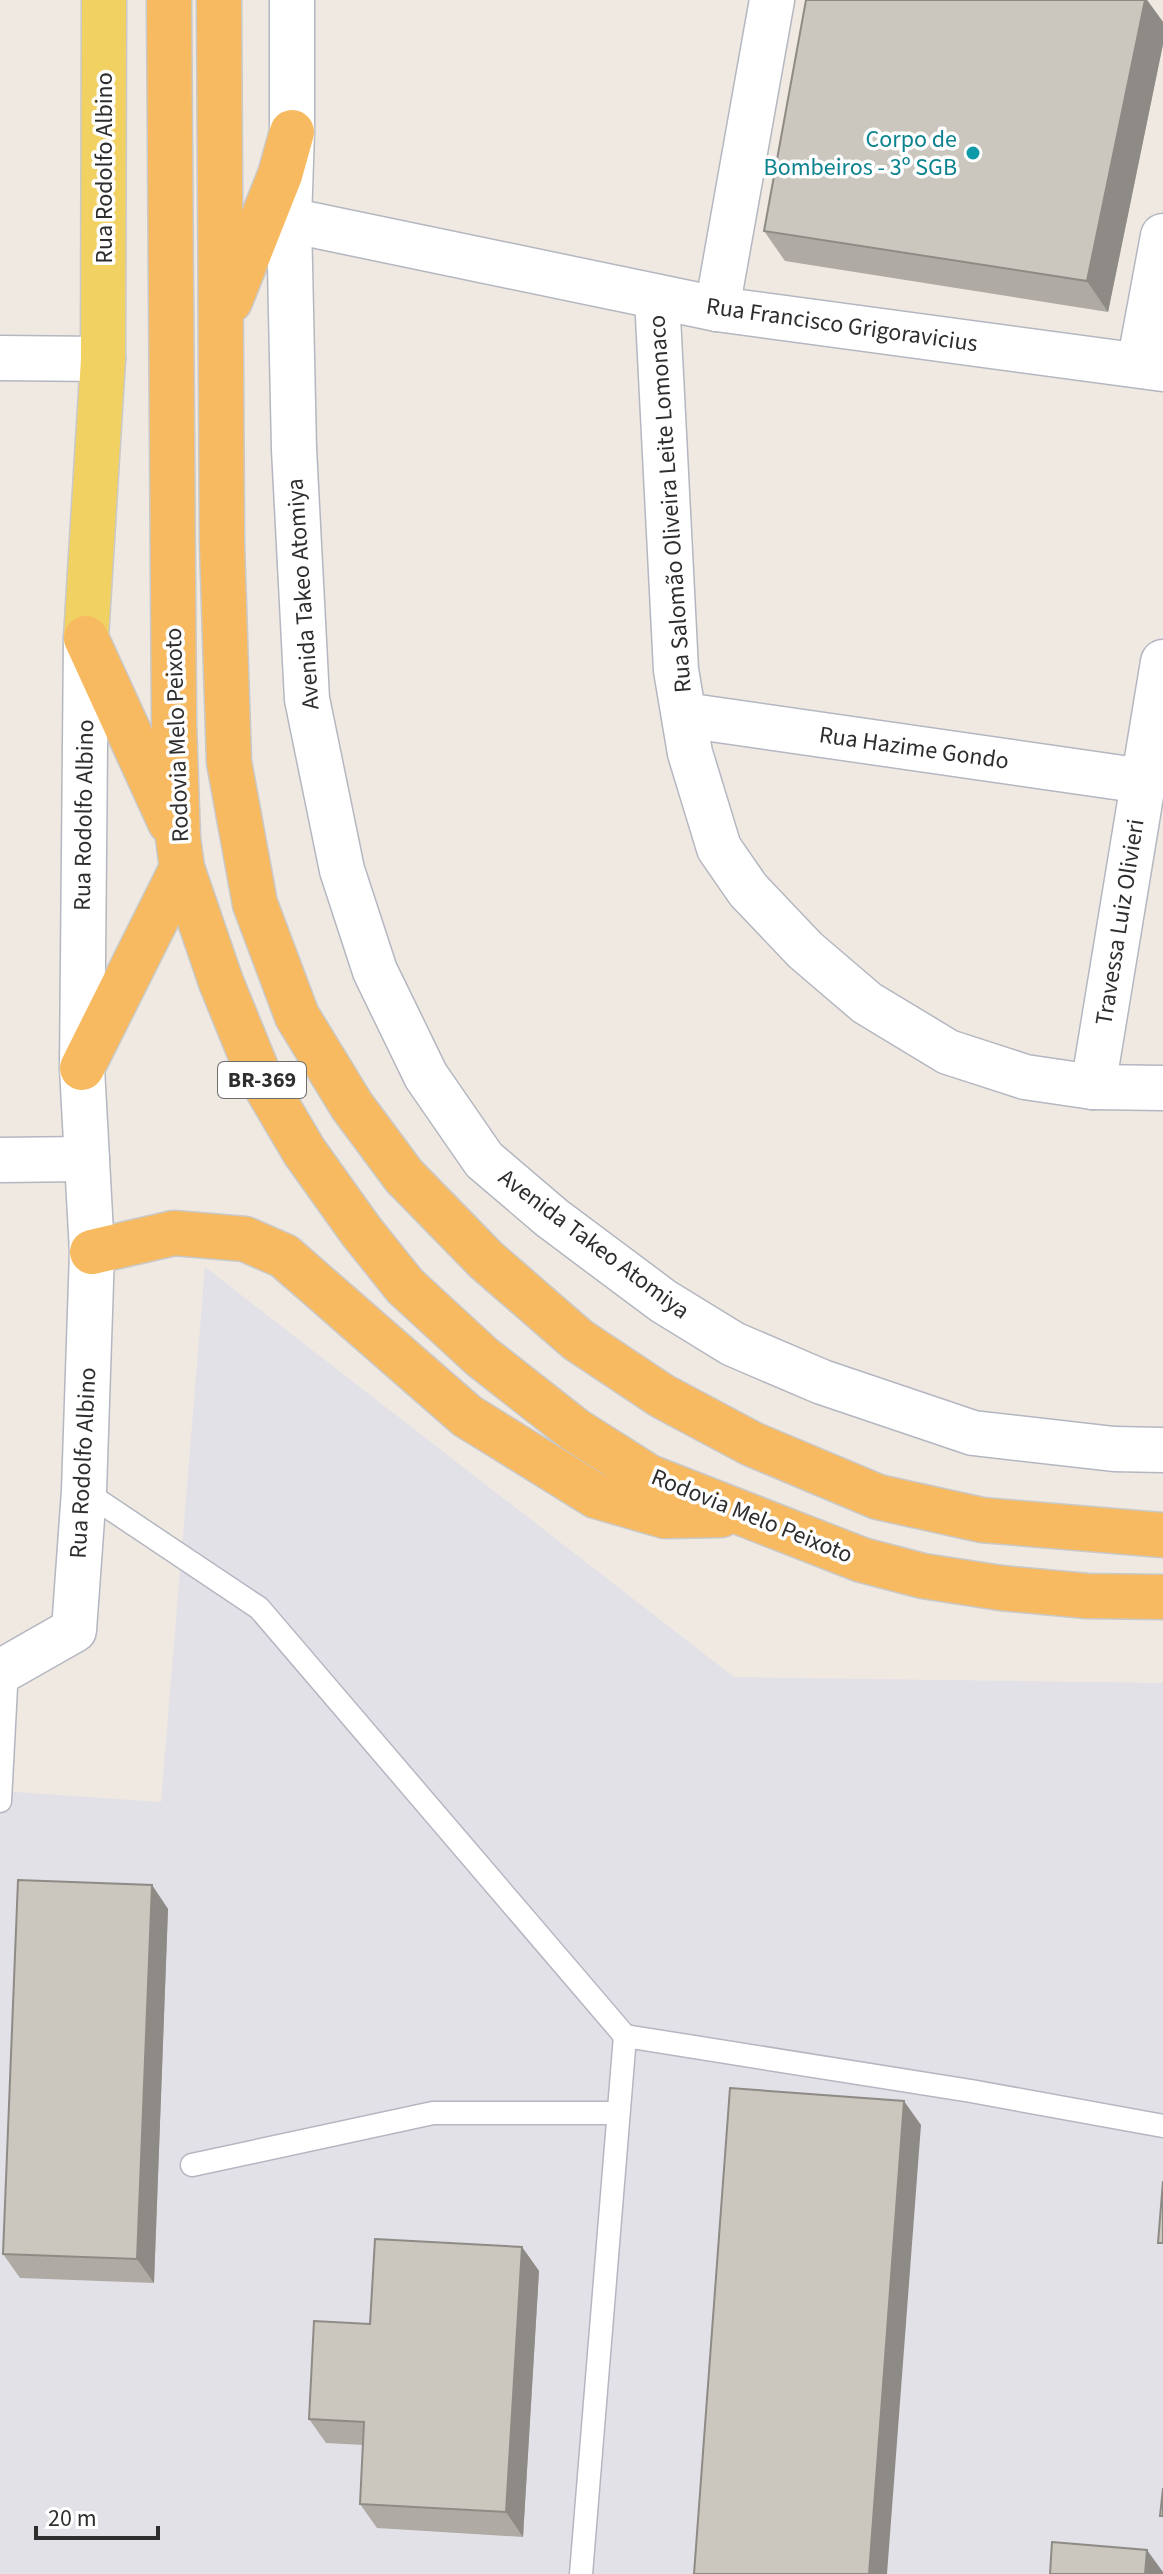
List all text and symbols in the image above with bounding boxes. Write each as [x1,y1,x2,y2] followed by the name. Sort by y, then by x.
[87,72,122,264] street label: Rua Rodolfo Albino
[764,122,957,185] place label: Corpo de Bombeiros - 3º SGB
[964,144,982,162] marker: Corpo de Bombeiros - 3º SGB
[704,289,980,361] street label: Rua Francisco Grigoravicius
[639,314,701,694] street label: Rua Salomão Oliveira Leite Lomonaco
[277,477,329,711] street label: Avenida Takeo Atomiya
[156,627,198,843] street label: Rodovia Melo Peixoto
[817,717,1011,779] street label: Rua Hazime Gondo
[65,719,103,911] street label: Rua Rodolfo Albino
[1086,816,1154,1028] street label: Travessa Luiz Olivieri
[218,1062,306,1098] road number: BR-369
[491,1160,697,1328] street label: Avenida Takeo Atomiya
[61,1366,105,1560] street label: Rua Rodolfo Albino
[646,1460,858,1572] street label: Rodovia Melo Peixoto
[36,2490,158,2540] scale bar
[48,2501,97,2536] text: 20 m

